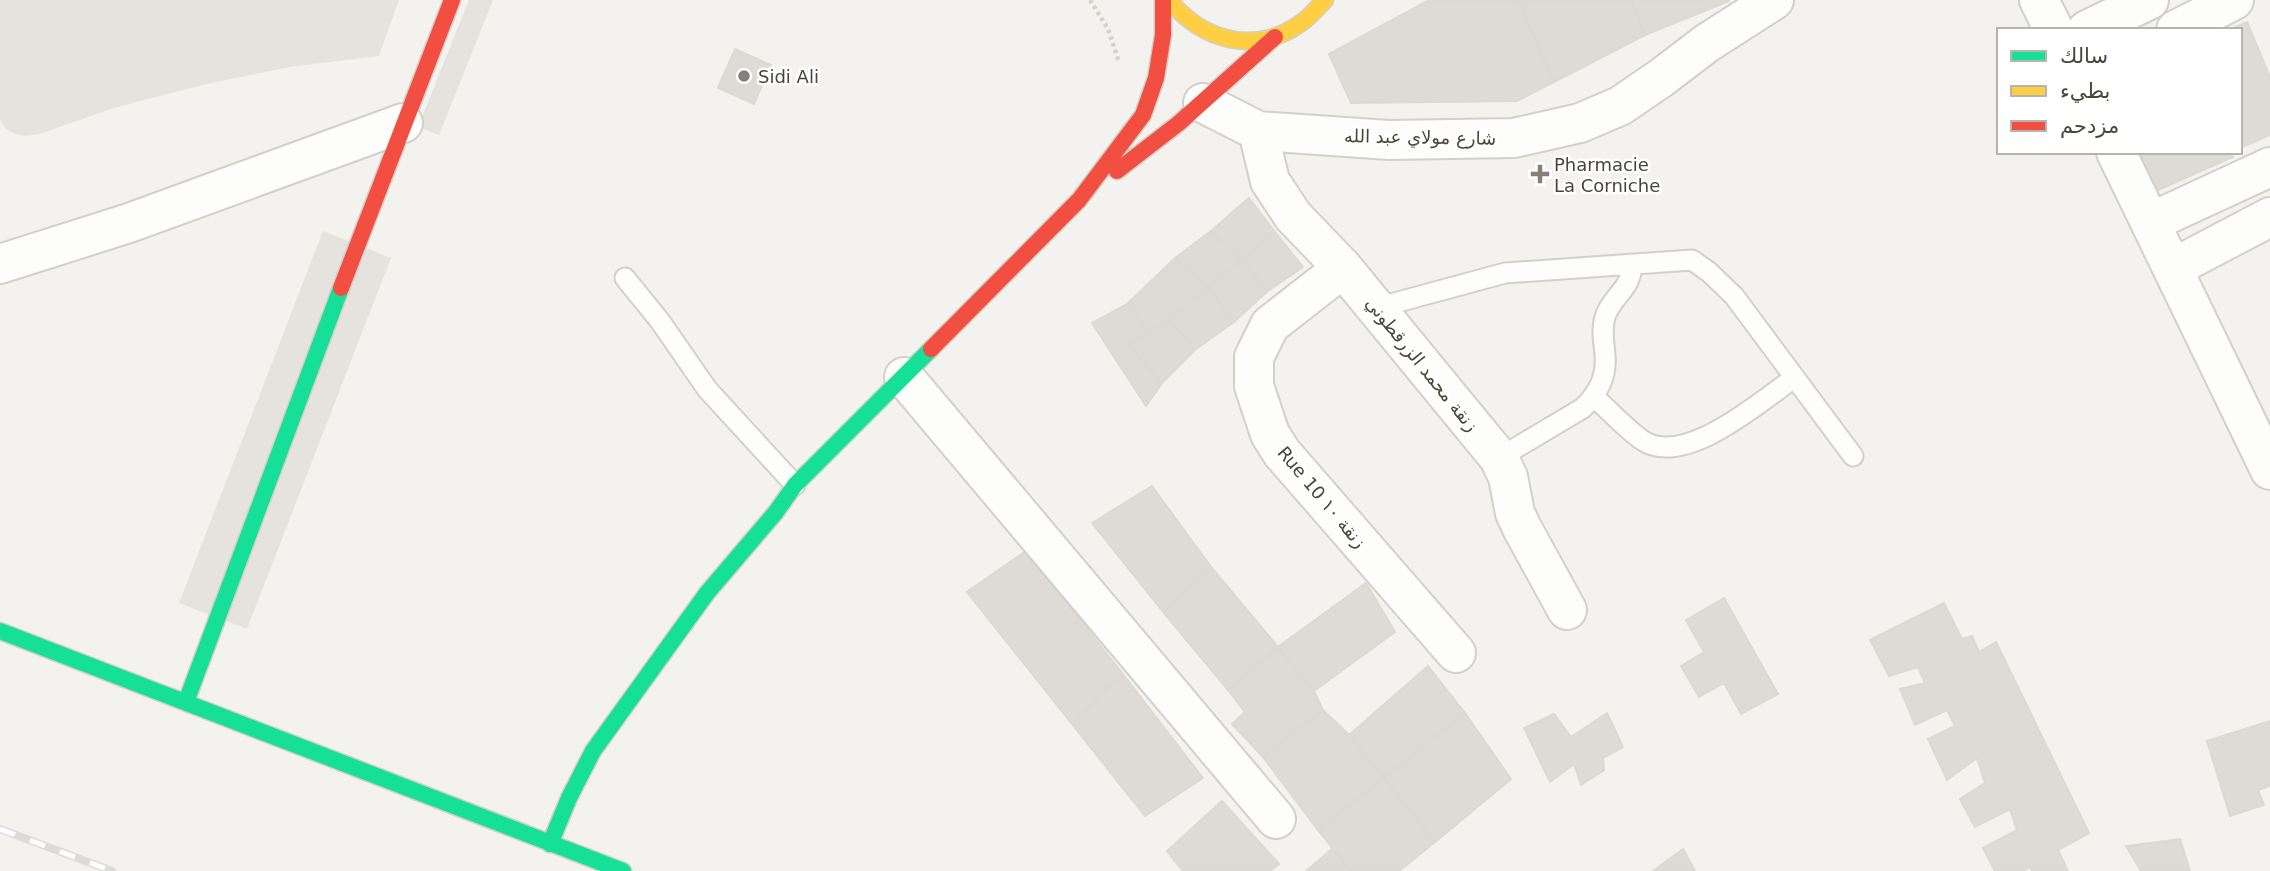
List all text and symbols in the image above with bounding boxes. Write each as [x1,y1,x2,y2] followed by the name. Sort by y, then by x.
[1997,28,2242,154] legend
[2060,44,2108,68] text: سالك
[758,66,819,87] place label: Sidi Ali
[736,68,752,84] marker: Sidi Ali
[2060,79,2110,103] text: بطيء
[2060,114,2119,139] text: مزدحم
[1344,125,1496,150] street label: شارع مولاي عبد الله
[1554,154,1660,196] place label: Pharmacie La Corniche
[1532,166,1548,182] marker: Pharmacie La Corniche
[1361,293,1483,436] street label: زنقة محمد الزرقطوني
[1273,442,1371,552] street label: Rue 10 زنقة ١٠

